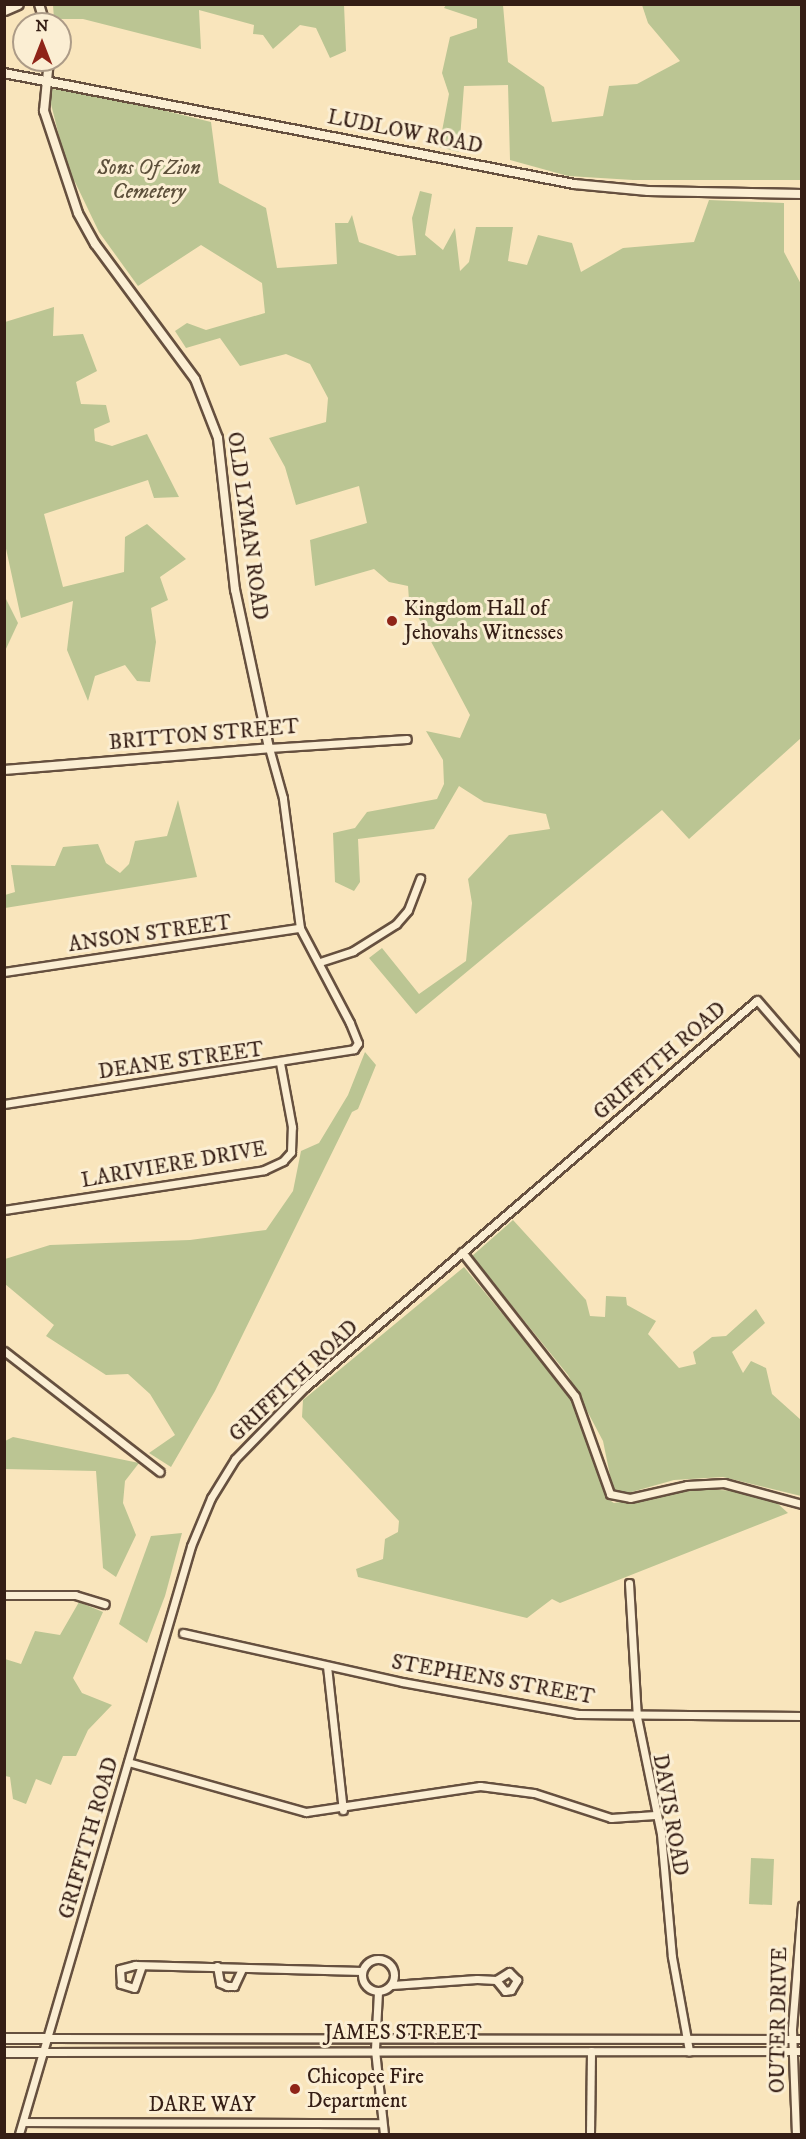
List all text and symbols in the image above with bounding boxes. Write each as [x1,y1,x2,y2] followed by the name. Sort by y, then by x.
[12,12,72,72] north arrow
[35,16,49,36] text: N
[325,105,485,159] street label: LUDLOW ROAD
[97,155,201,205] park label: Sons Of Zion Cemetery
[221,430,273,622] street label: OLD LYMAN ROAD
[404,596,563,646] place label: Kingdom Hall of Jehovahs Witnesses
[385,614,399,628] marker: Kingdom Hall of Jehovahs Witnesses
[108,714,300,756] street label: BRITTON STREET
[67,910,233,958] street label: ANSON STREET
[589,997,731,1125] street label: GRIFFITH ROAD
[97,1037,265,1085] street label: DEANE STREET
[79,1136,269,1194] street label: LARIVIERE DRIVE
[224,1315,364,1447] street label: GRIFFITH ROAD
[390,1650,596,1710] street label: STEPHENS STREET
[647,1752,693,1878] street label: DAVIS ROAD
[54,1754,124,1922] street label: GRIFFITH ROAD
[765,1947,793,2093] street label: OUTER DRIVE
[324,2020,482,2046] street label: JAMES STREET
[307,2064,424,2114] place label: Chicopee Fire Department
[288,2082,302,2096] marker: Chicopee Fire Department
[149,2092,255,2118] street label: DARE WAY

